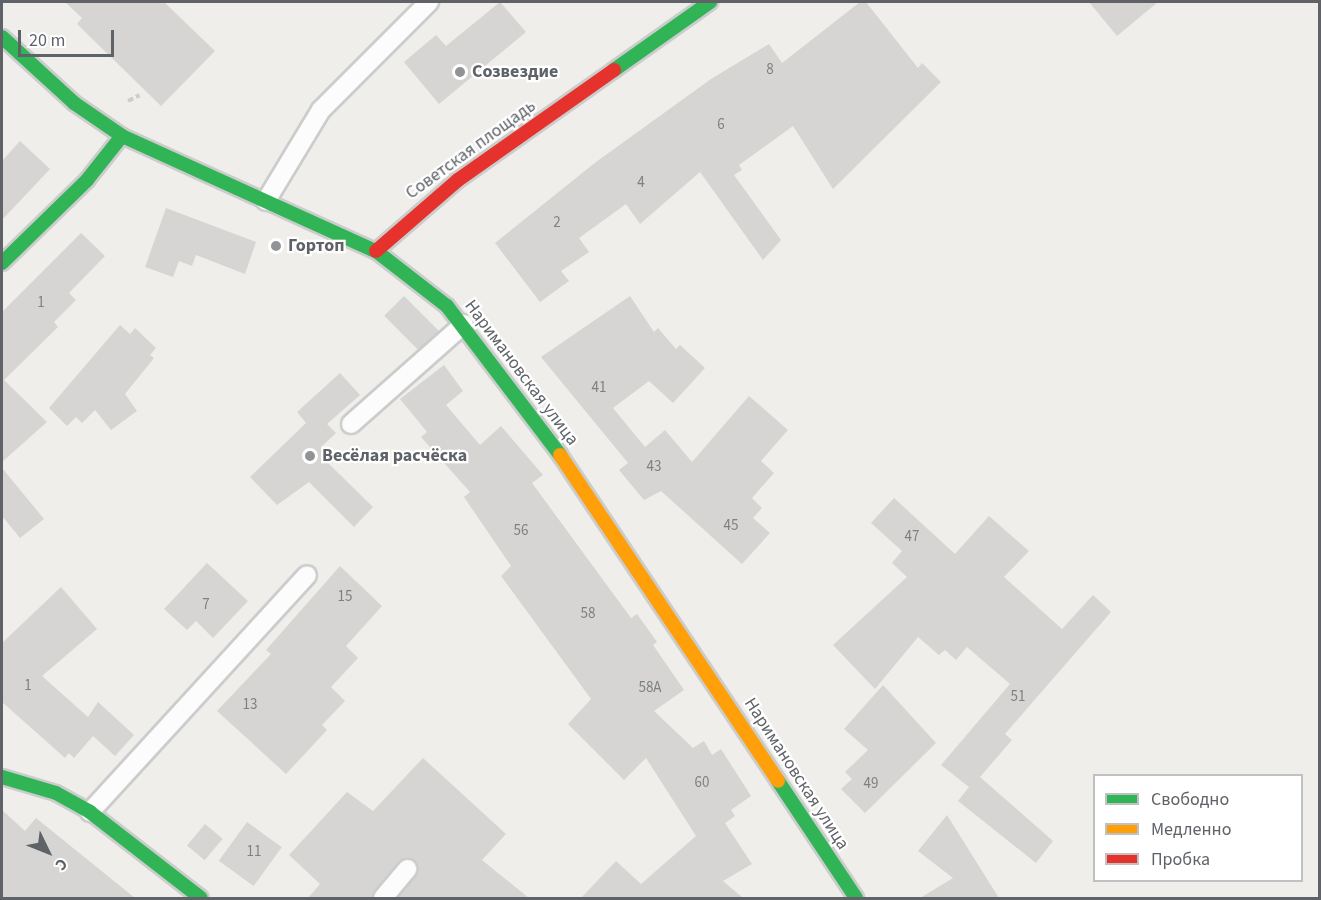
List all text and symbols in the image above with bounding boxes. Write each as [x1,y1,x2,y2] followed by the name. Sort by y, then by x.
[21,18,117,56] scale bar
[29,28,65,53] text: 20 m
[472,61,558,83] place label: Созвездие
[766,61,774,79] house number: 8
[453,65,467,79] marker: Созвездие
[402,96,540,204] street label: Советская площадь
[717,116,725,134] house number: 6
[637,174,645,192] house number: 4
[553,214,561,232] house number: 2
[288,235,344,257] place label: Гортоп
[269,239,283,253] marker: Гортоп
[37,294,45,312] house number: 1
[459,296,583,450] street label: Наримановская улица
[592,379,606,397] house number: 41
[322,445,467,467] place label: Весёлая расчёска
[303,449,317,463] marker: Весёлая расчёска
[647,458,661,476] house number: 43
[724,517,738,535] house number: 45
[514,522,528,540] house number: 56
[905,528,919,546] house number: 47
[338,588,352,606] house number: 15
[202,596,210,614] house number: 7
[581,605,595,623] house number: 58
[24,677,32,695] house number: 1
[638,679,662,697] house number: 58А
[1011,688,1025,706] house number: 51
[739,694,853,854] street label: Наримановская улица
[243,696,257,714] house number: 13
[695,774,709,792] house number: 60
[1093,774,1303,882] legend
[864,775,878,793] house number: 49
[1151,787,1229,812] text: Свободно
[1151,817,1231,842] text: Медленно
[18,822,78,882] north arrow
[247,843,261,861] house number: 11
[1151,847,1210,872] text: Пробка
[50,853,72,875] text: С

